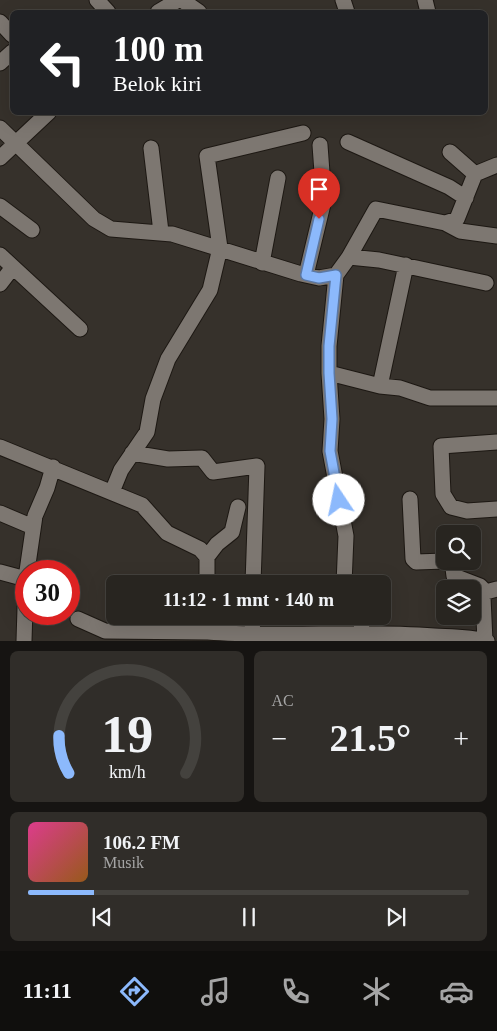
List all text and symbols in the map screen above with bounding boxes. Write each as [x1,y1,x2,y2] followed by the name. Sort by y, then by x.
[30,30,95,95] icon: left
[113,30,203,69] text: 100 m
[113,71,202,96] text: Belok kiri
[298,168,340,219] pin
[305,175,333,203] icon: arrive
[312,473,364,525] position arrow
[436,525,481,625] map controls
[436,525,481,570] button: search
[15,560,80,625] speed limit sign: 30
[436,580,481,625] button: layers
[163,589,334,610] text: 11:12 · 1 mnt · 140 m
[272,692,294,709] text: AC
[101,706,153,763] text: 19
[329,717,411,759] text: 21.5°
[272,723,287,754] text: −
[453,723,469,754] text: +
[108,762,145,782] text: km/h
[103,832,180,853] text: 106.2 FM
[103,854,144,871] text: Musik
[88,903,116,931] icon: previous
[235,903,263,931] icon: pause
[382,903,410,931] icon: next
[117,974,152,1009] icon: directions
[198,974,233,1009] icon: music
[278,974,313,1009] icon: phone
[359,974,394,1009] icon: climate
[439,974,474,1009] icon: car
[23,978,72,1003] text: 11:11

